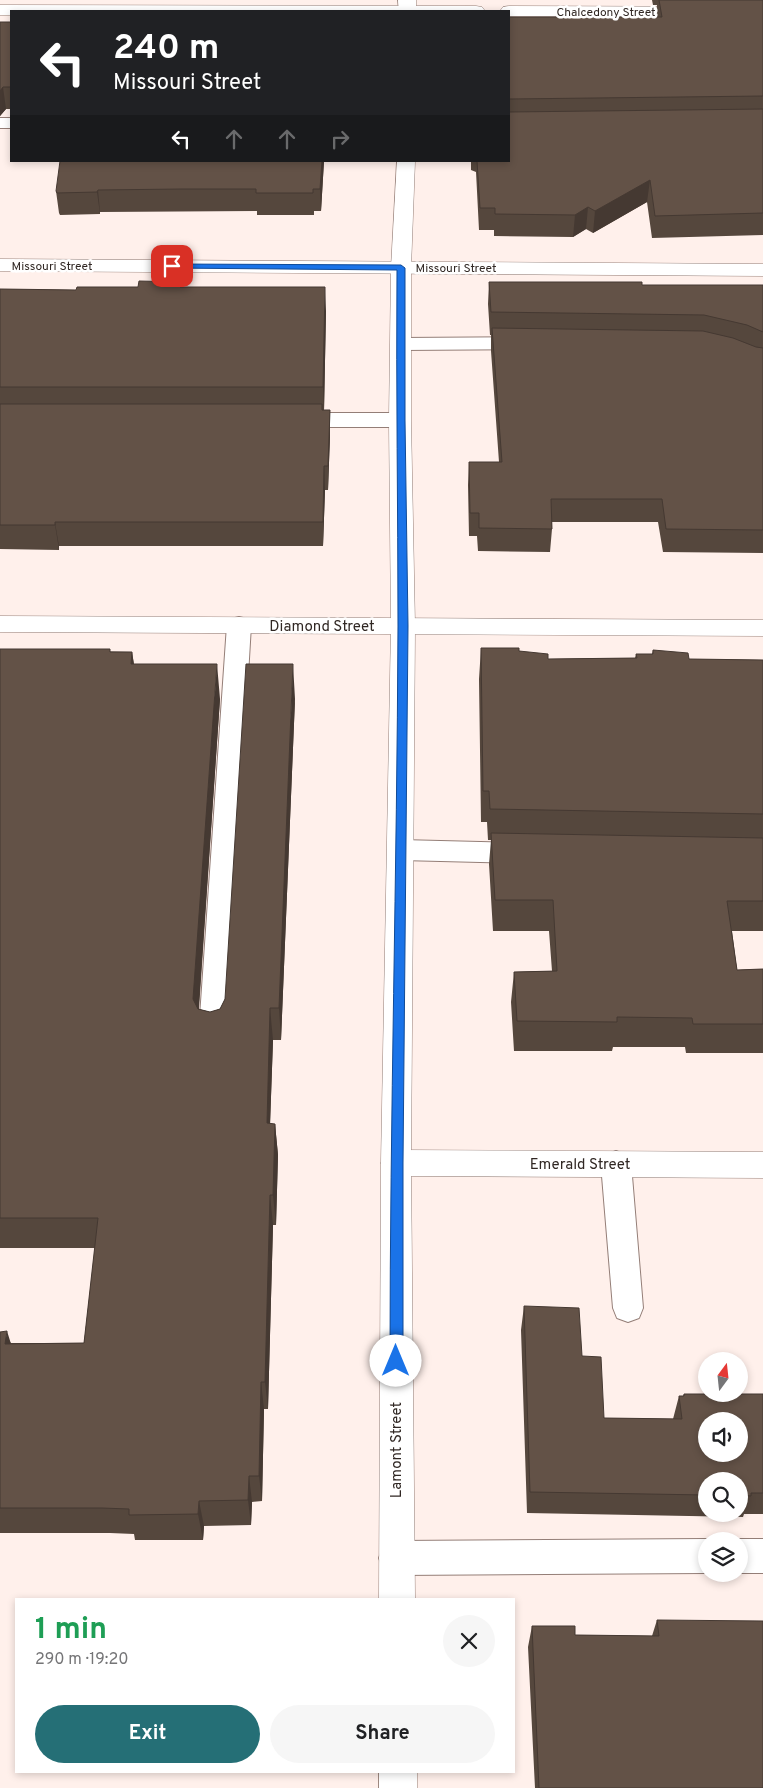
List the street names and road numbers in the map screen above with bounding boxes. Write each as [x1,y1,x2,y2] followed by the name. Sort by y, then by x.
[556,5,656,21] street label: Chalcedony Street
[12,259,92,275] street label: Missouri Street
[416,261,496,277] street label: Missouri Street
[269,618,375,637] street label: Diamond Street
[530,1156,630,1175] street label: Emerald Street
[388,1402,407,1498] street label: Lamont Street

